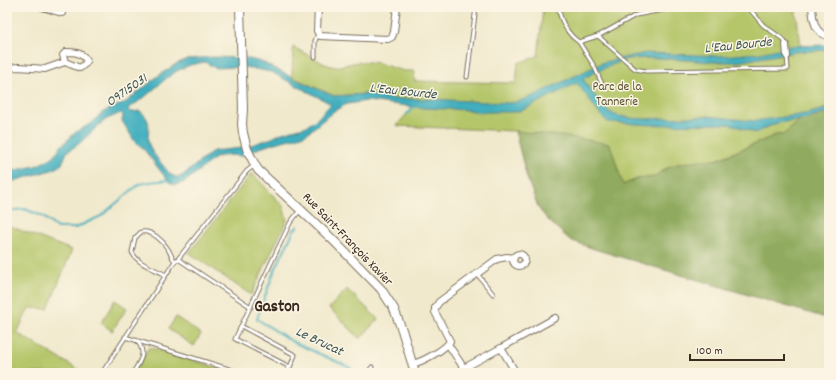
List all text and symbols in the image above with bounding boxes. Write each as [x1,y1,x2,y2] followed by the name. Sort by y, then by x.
[703,32,773,59] water label: L'Eau Bourde
[102,68,153,112] water label: O9715031
[592,78,642,112] park label: Parc de la Tannerie
[368,79,438,106] water label: L'Eau Bourde
[297,189,397,291] street label: Rue Saint-François Xavier
[254,296,300,320] district label: Gaston
[292,322,348,362] water label: Le Brucat
[690,336,784,362] scale bar
[696,343,723,360] text: 100 m

